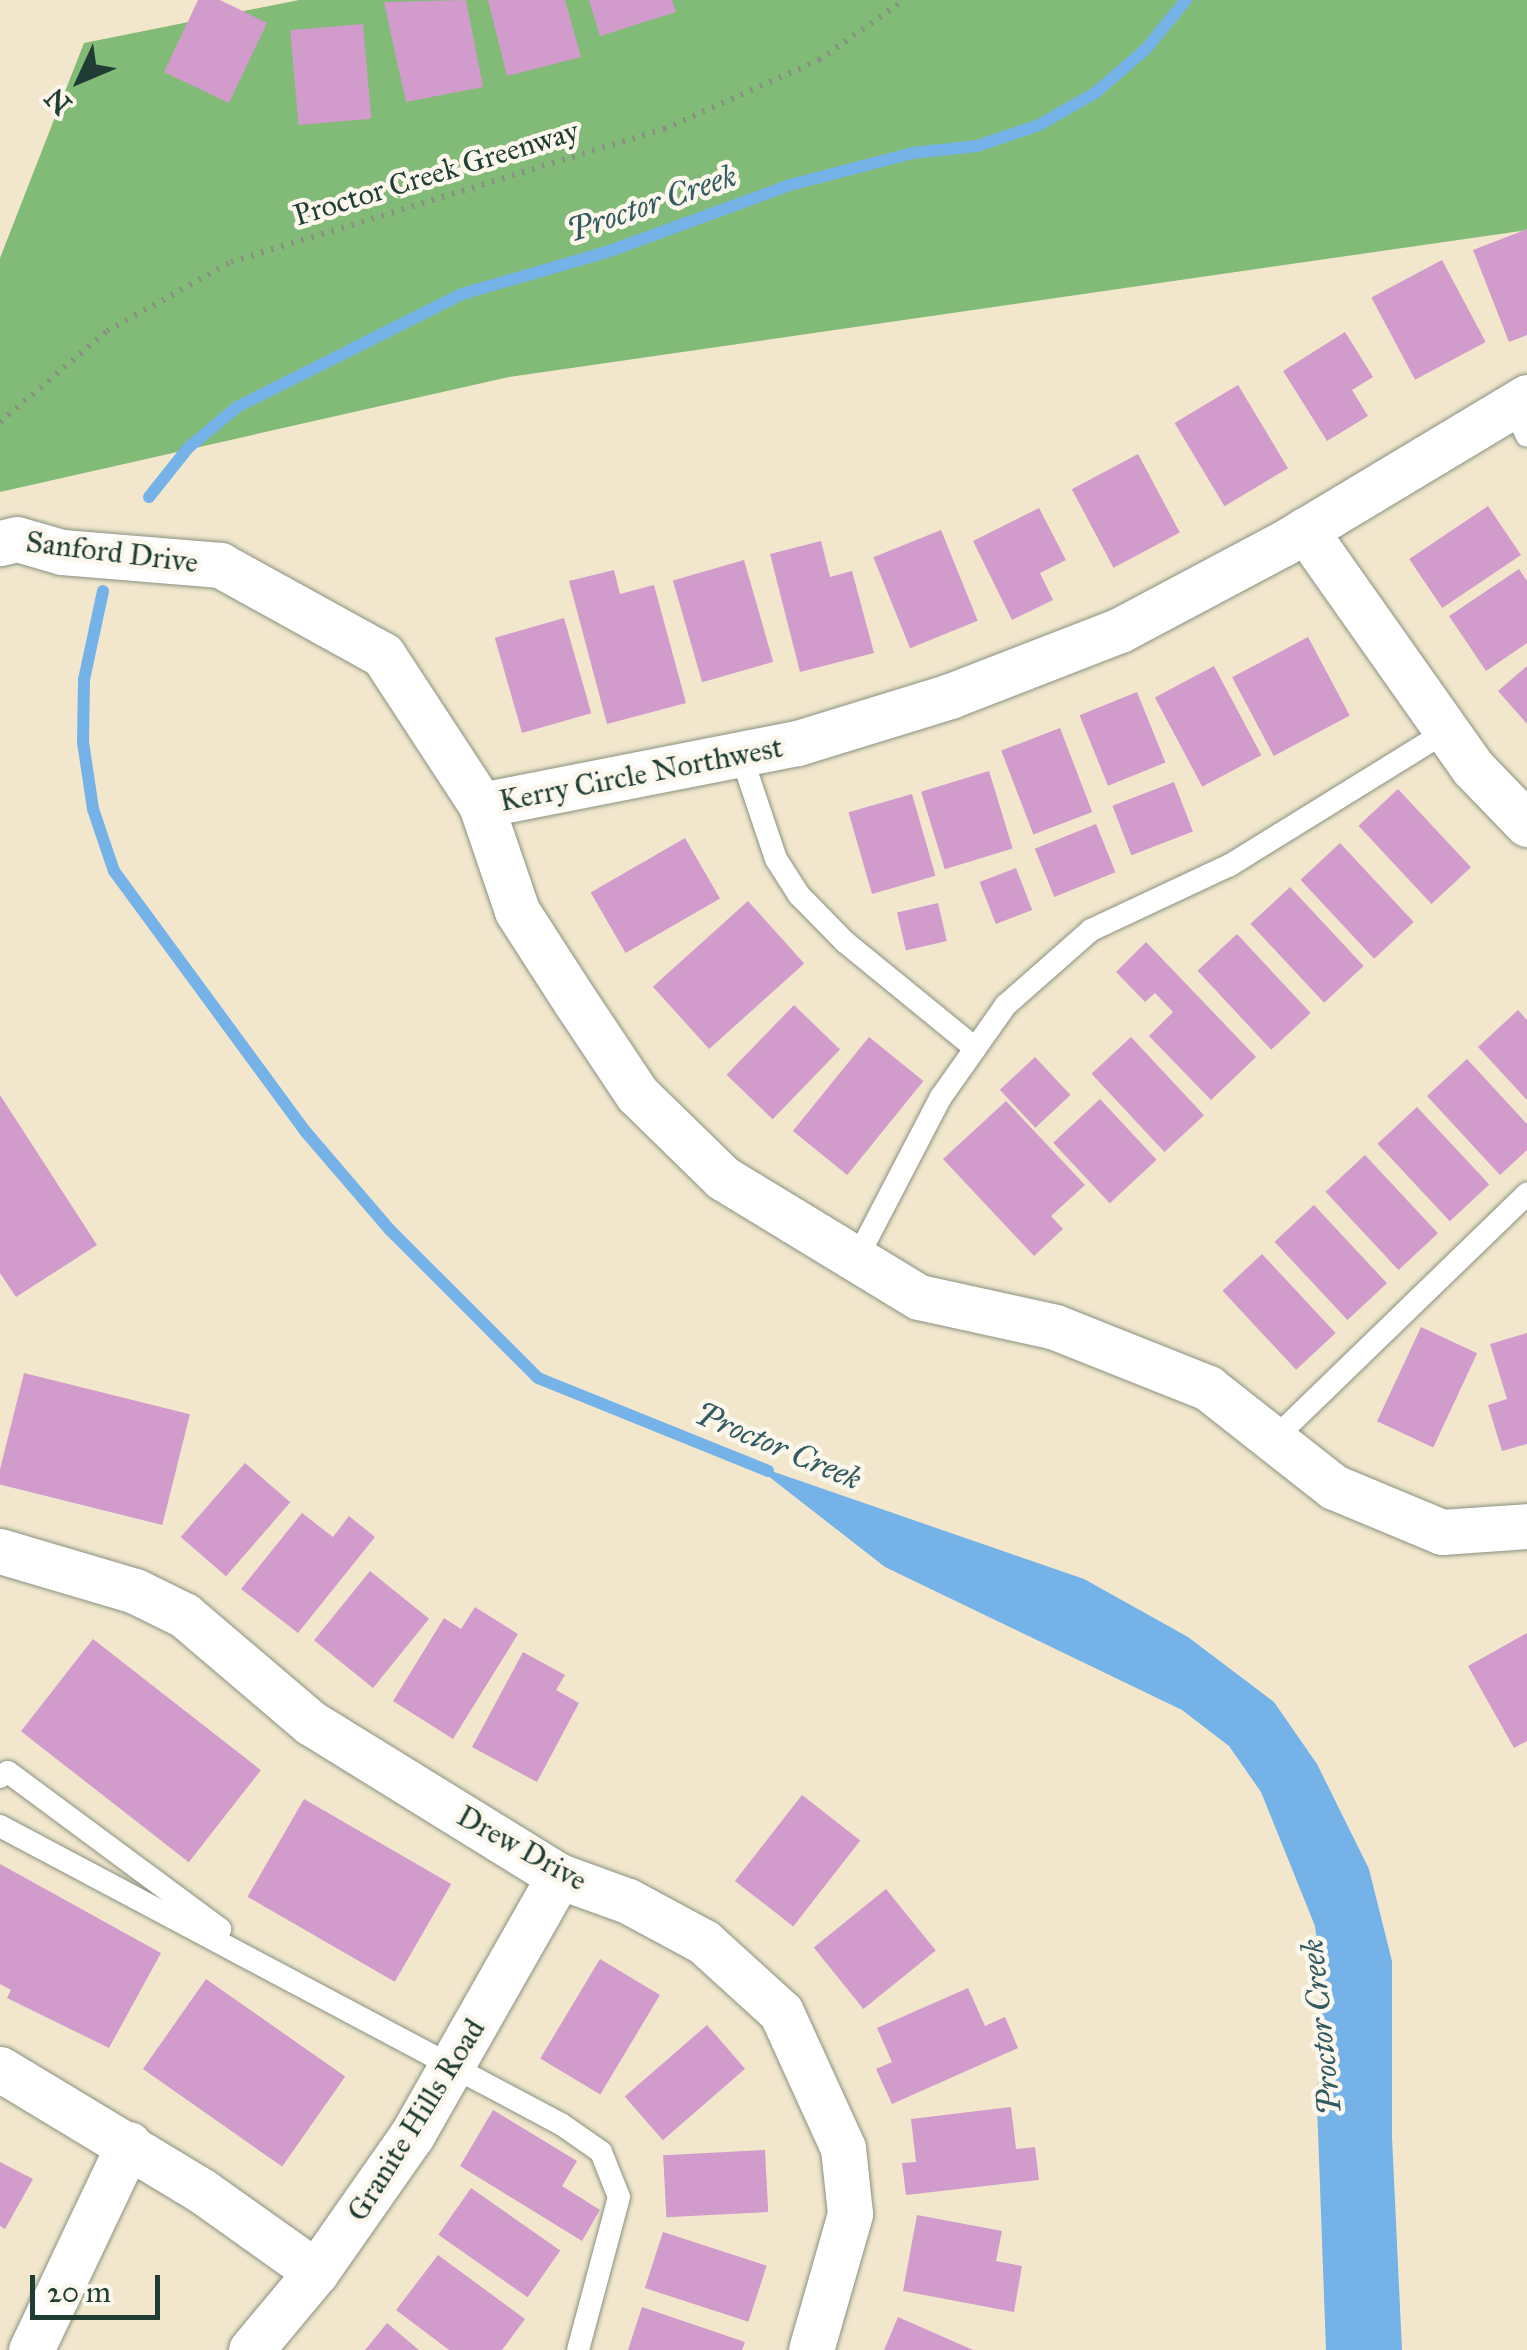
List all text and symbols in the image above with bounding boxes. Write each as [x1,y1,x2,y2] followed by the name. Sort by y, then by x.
[30,30,130,130] north arrow
[37,80,79,122] text: N
[289,112,583,234] street label: Proctor Creek Greenway
[562,157,742,251] water label: Proctor Creek
[24,524,200,580] street label: Sanford Drive
[496,729,786,819] street label: Kerry Circle Northwest
[689,1395,867,1499] water label: Proctor Creek
[451,1798,593,1898] street label: Drew Drive
[1294,1937,1350,2117] water label: Proctor Creek
[339,2012,493,2228] street label: Granite Hills Road
[35,2255,165,2317] scale bar
[47,2274,111,2310] text: 20 m

